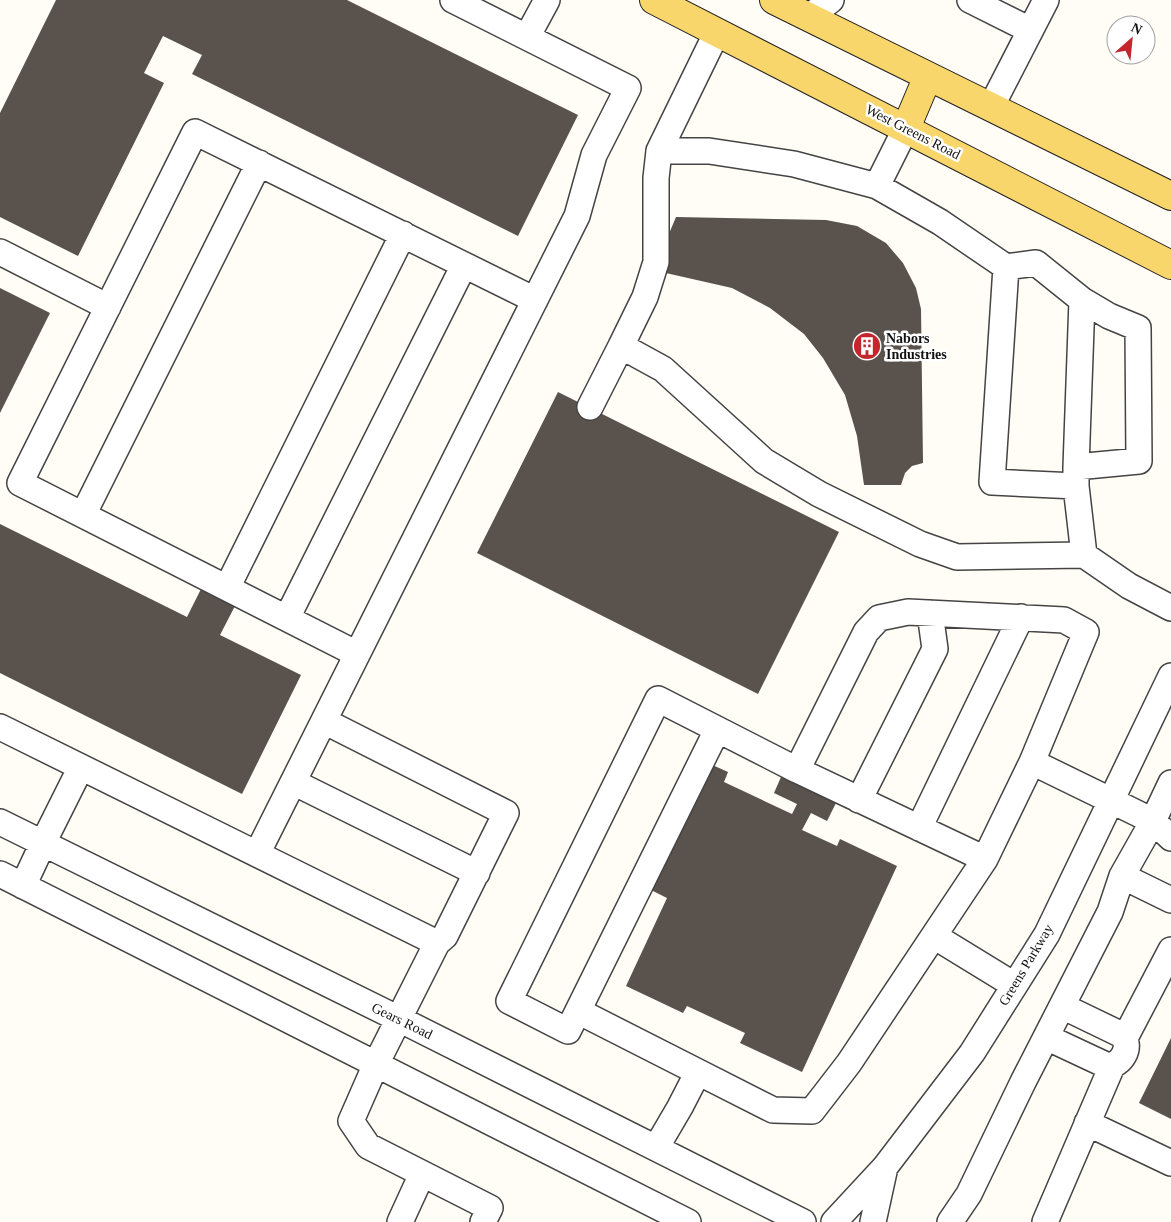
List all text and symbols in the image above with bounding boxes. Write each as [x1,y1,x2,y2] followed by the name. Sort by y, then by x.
[1106,15,1156,65] north arrow
[1129,20,1145,38] text: N
[863,102,963,162] street label: West Greens Road
[852,331,882,361] building icon: Nabors Industries
[886,331,947,362] place label: Nabors Industries
[996,922,1056,1008] street label: Greens Parkway
[369,1000,435,1042] street label: Gears Road

